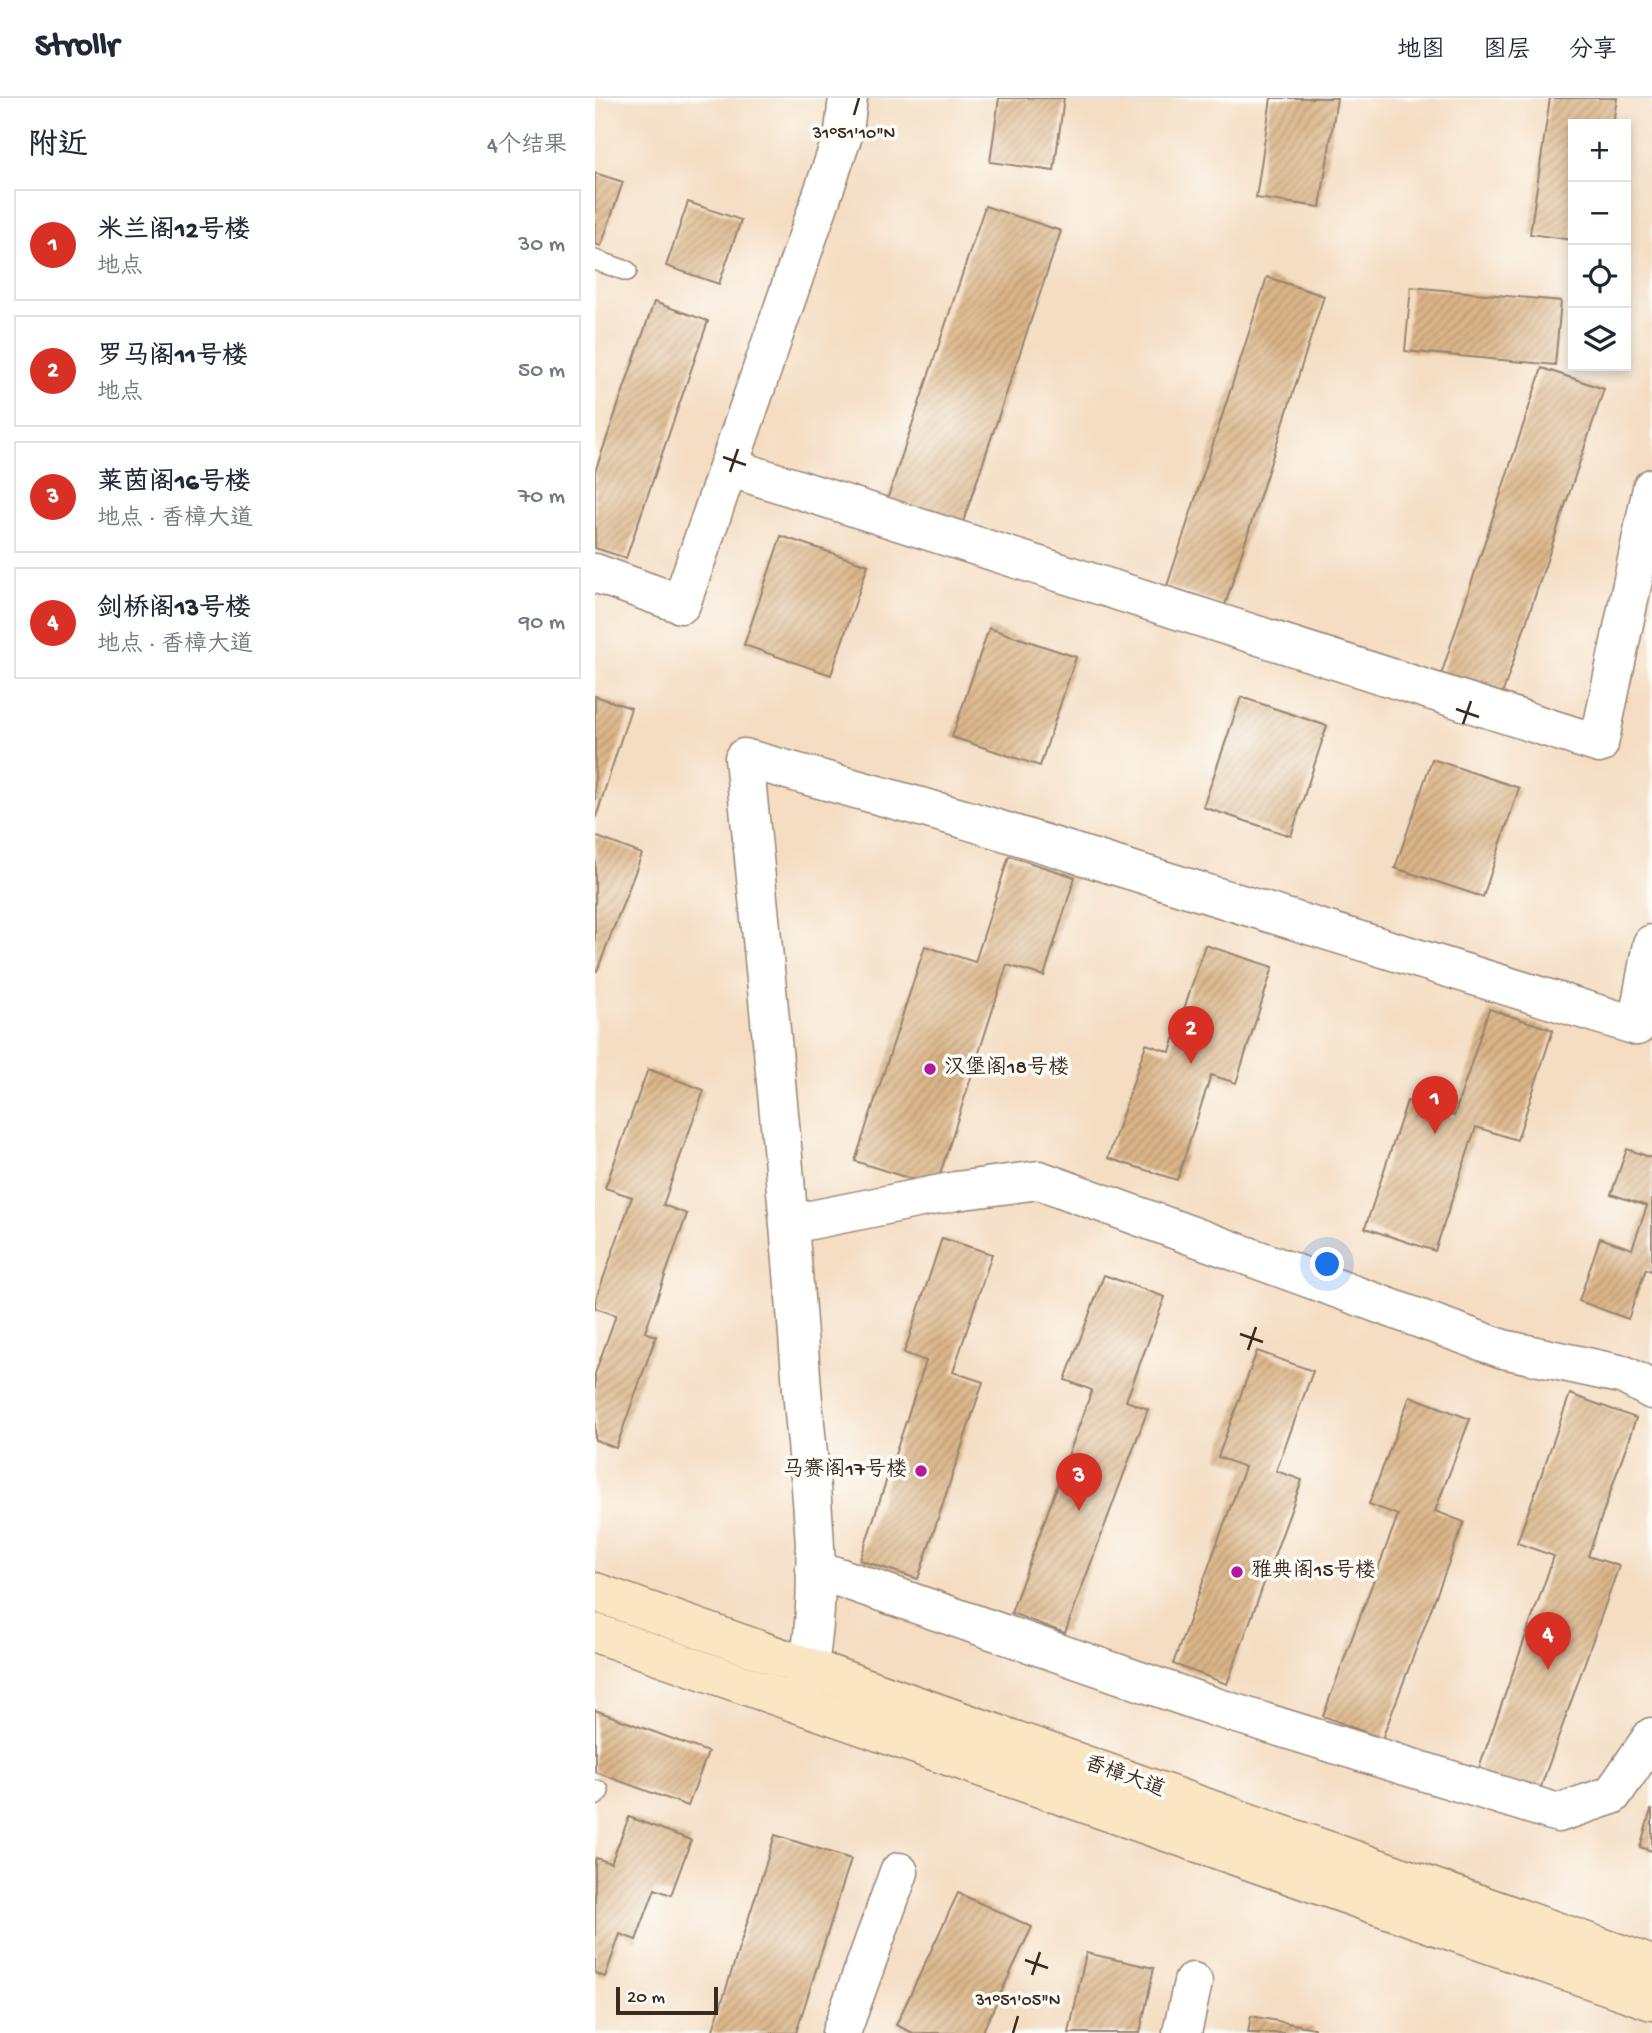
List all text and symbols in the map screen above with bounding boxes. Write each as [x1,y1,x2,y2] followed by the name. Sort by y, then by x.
[35,29,119,67] text: Strollr
[1397,37,1445,66] text: 地图
[1483,37,1531,66] text: 图层
[1569,37,1617,66] text: 分享
[1568,119,1631,371] map controls
[1568,119,1631,182] button: +
[812,124,895,145] text: 31°51'10"N
[28,130,88,165] text: 附近
[487,133,567,160] text: 4个结果
[1568,182,1631,245] button: −
[97,217,250,248] text: 米兰阁12号楼
[48,232,58,259] text: 1
[518,232,565,259] text: 30 m
[1568,245,1631,308] button: locate
[97,254,143,281] text: 地点
[1568,308,1631,371] button: layers
[97,343,248,374] text: 罗马阁11号楼
[47,358,59,385] text: 2
[518,358,565,385] text: 50 m
[97,380,143,407] text: 地点
[97,469,251,500] text: 莱茵阁16号楼
[47,484,59,511] text: 3
[518,484,565,511] text: 70 m
[97,506,253,533] text: 地点 · 香樟大道
[97,595,251,626] text: 剑桥阁13号楼
[48,610,58,637] text: 4
[519,610,565,637] text: 90 m
[97,632,253,659] text: 地点 · 香樟大道
[1168,1006,1214,1064] pin: 2
[944,1055,1069,1082] place label: 汉堡阁18号楼
[922,1061,938,1077] marker: 汉堡阁18号楼
[1412,1076,1458,1134] pin: 1
[1310,1247,1344,1281] your location
[1056,1453,1102,1511] pin: 3
[783,1457,907,1484] place label: 马赛阁17号楼
[913,1463,929,1479] marker: 马赛阁17号楼
[1251,1558,1376,1585] place label: 雅典阁15号楼
[1229,1564,1245,1580] marker: 雅典阁15号楼
[1525,1612,1571,1670] pin: 4
[1080,1750,1168,1804] street label: 香樟大道
[616,1984,717,2016] scale bar
[627,1987,665,2010] text: 20 m
[975,1991,1060,2012] text: 31°51'05"N

